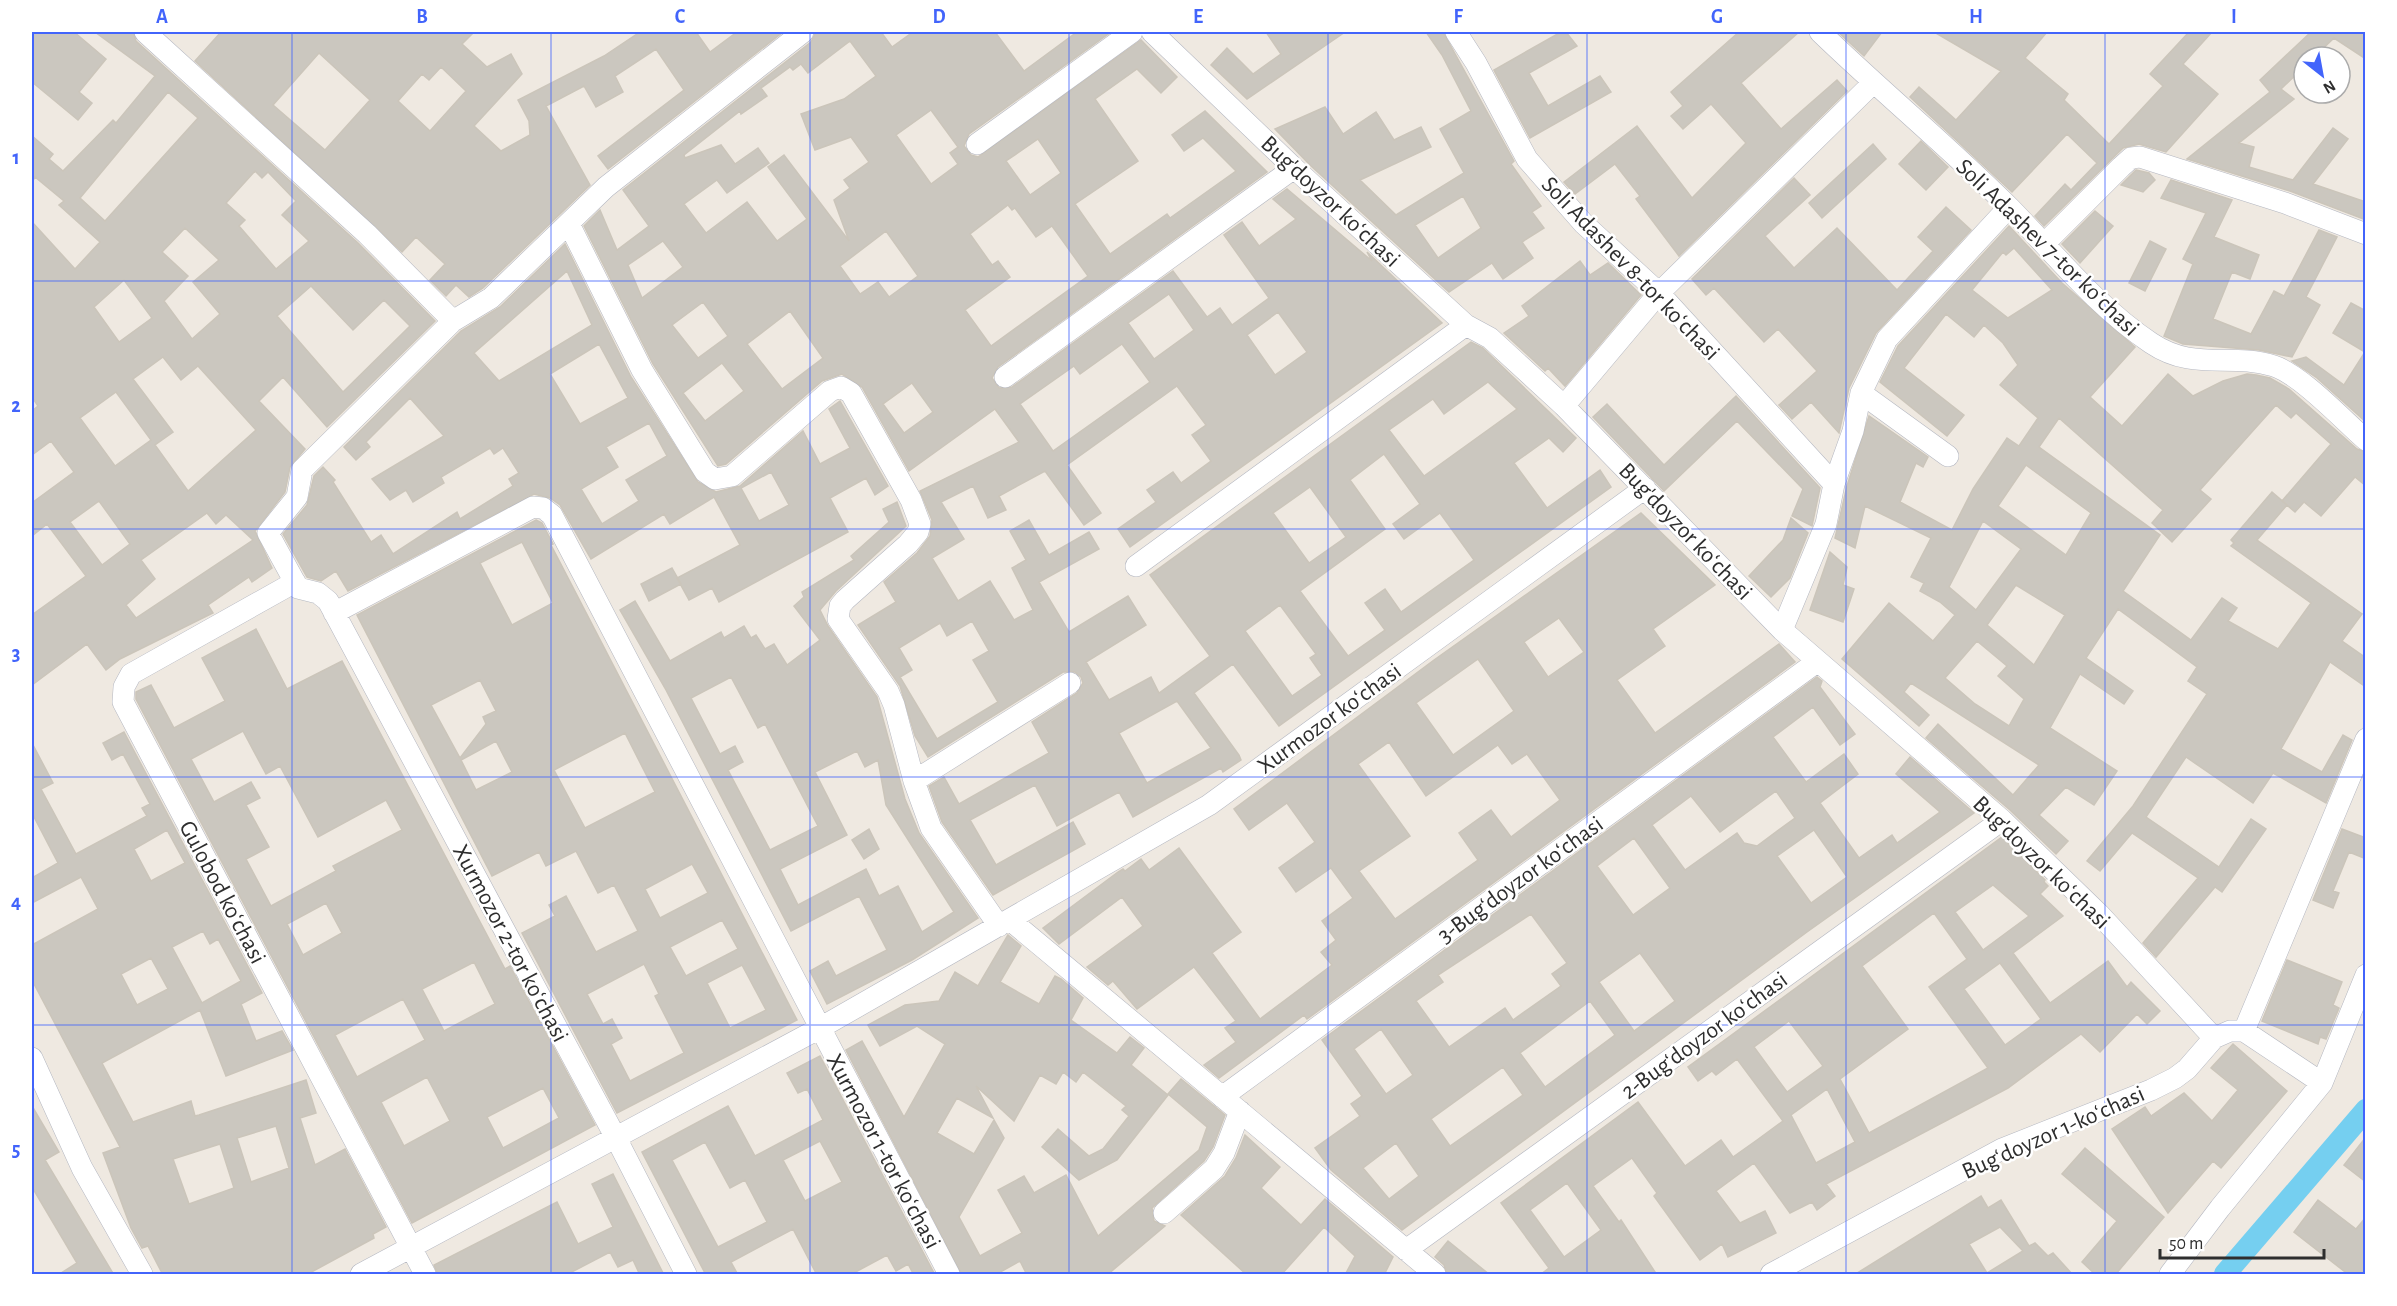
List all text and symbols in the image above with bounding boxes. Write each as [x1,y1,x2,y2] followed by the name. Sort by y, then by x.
[156,7,168,27] text: A
[416,7,428,27] text: B
[675,7,686,27] text: C
[932,7,946,27] text: D
[1193,7,1203,27] text: E
[1453,7,1463,27] text: F
[1711,7,1723,27] text: G
[1969,7,1983,27] text: H
[2231,7,2237,27] text: I
[2292,45,2352,105] north arrow
[2320,77,2338,97] text: N
[1256,131,1404,272] street label: Bug'doyzor koʻchasi
[12,148,20,168] text: 1
[1951,154,2143,341] street label: Soli Adashev 7-tor koʻchasi
[1537,172,1724,365] street label: Soli Adashev 8-tor koʻchasi
[11,396,21,416] text: 2
[1614,459,1757,605] street label: Bug'doyzor koʻchasi
[12,644,20,664] text: 3
[1253,659,1406,779] street label: Xurmozor koʻchasi
[1968,791,2114,934] street label: Bug'doyzor koʻchasi
[1433,812,1608,948] street label: 3-Bugʻdoyzor koʻchasi
[174,817,270,968] street label: Gulobod koʻchasi
[448,841,572,1046] street label: Xurmozor 2-tor koʻchasi
[11,892,21,912] text: 4
[1617,968,1792,1104] street label: 2-Bugʻdoyzor koʻchasi
[822,1050,945,1253] street label: Xurmozor 1-tor koʻchasi
[1958,1082,2148,1184] street label: Bugʻdoyzor 1-koʻchasi
[12,1140,20,1160] text: 5
[2160,1222,2324,1260] scale bar
[2169,1235,2203,1253] text: 50 m

